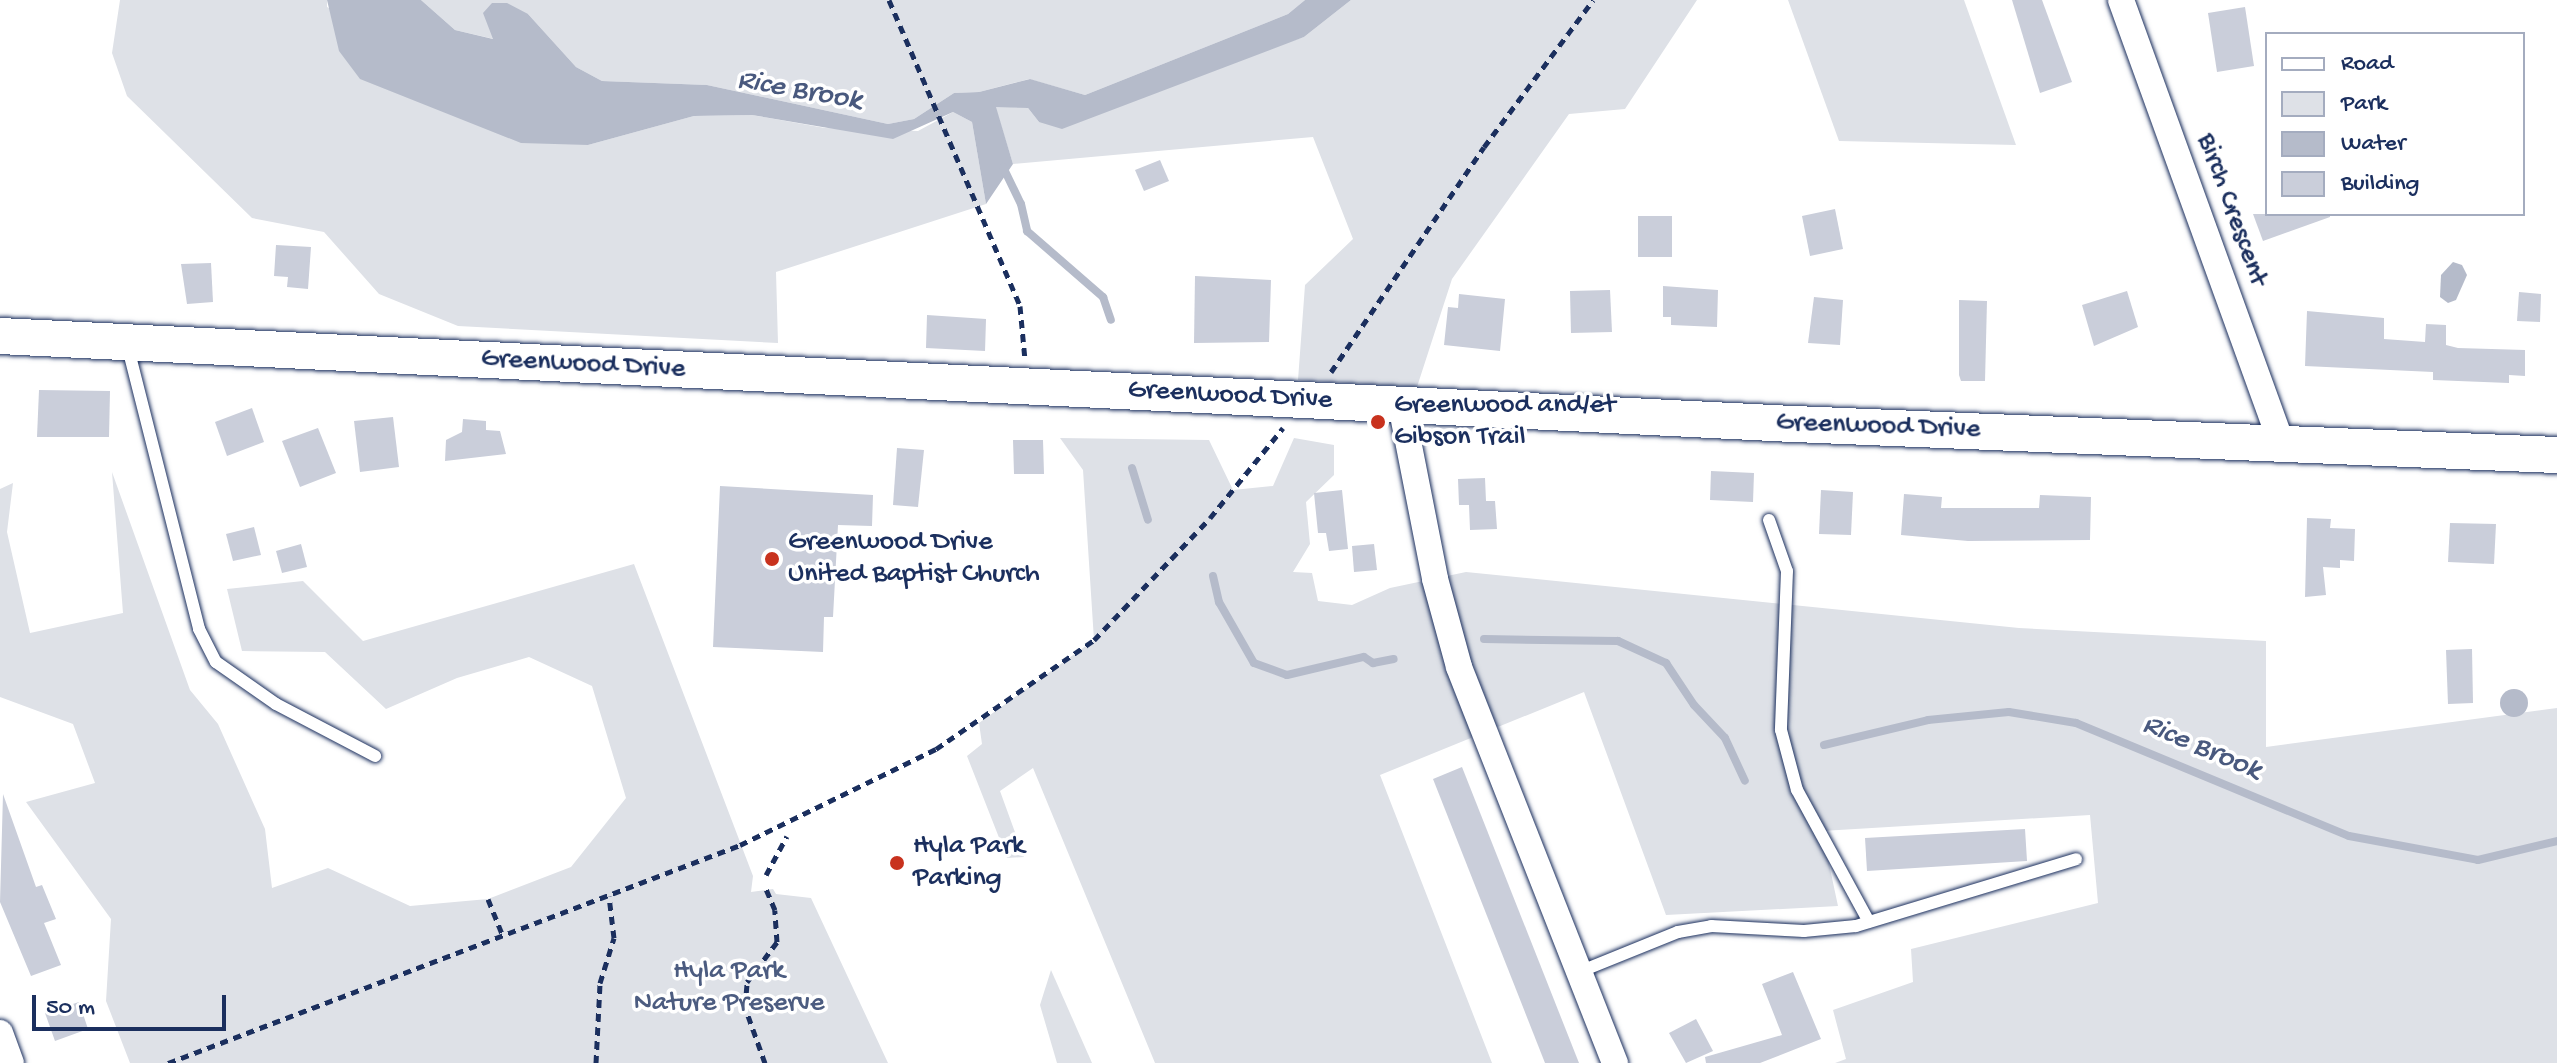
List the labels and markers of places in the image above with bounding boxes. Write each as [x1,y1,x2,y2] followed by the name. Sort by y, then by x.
[1394,389,1615,455] place label: Greenwood and/et Gibson Trail
[1369,413,1387,431] marker: Greenwood and/et Gibson Trail
[788,526,1040,592] place label: Greenwood Drive United Baptist Church
[763,550,781,568] marker: Greenwood Drive United Baptist Church
[913,830,1024,896] place label: Hyla Park Parking
[888,854,906,872] marker: Hyla Park Parking

